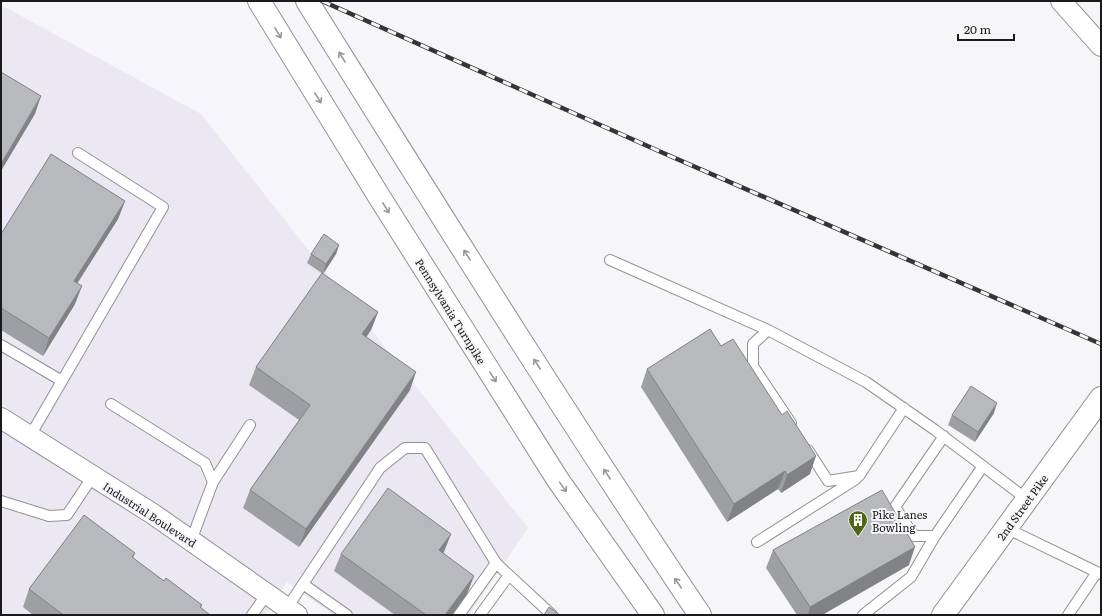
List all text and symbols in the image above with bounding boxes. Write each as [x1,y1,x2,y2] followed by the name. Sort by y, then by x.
[958,16,1014,42] scale bar
[964,20,991,38] text: 20 m
[275,27,283,39] one-way arrow
[338,51,346,62] one-way arrow
[315,92,323,104] one-way arrow
[383,202,391,214] one-way arrow
[462,249,470,261] one-way arrow
[412,255,490,367] street label: Pennsylvania Turnpike
[532,358,540,370] one-way arrow
[489,372,498,383] one-way arrow
[603,469,611,480] one-way arrow
[993,471,1052,543] street label: 2nd Street Pike
[100,478,200,550] street label: Industrial Boulevard
[559,481,567,492] one-way arrow
[872,506,927,535] place label: Pike Lanes Bowling
[847,509,869,537] building icon: Pike Lanes Bowling
[674,577,682,588] one-way arrow

